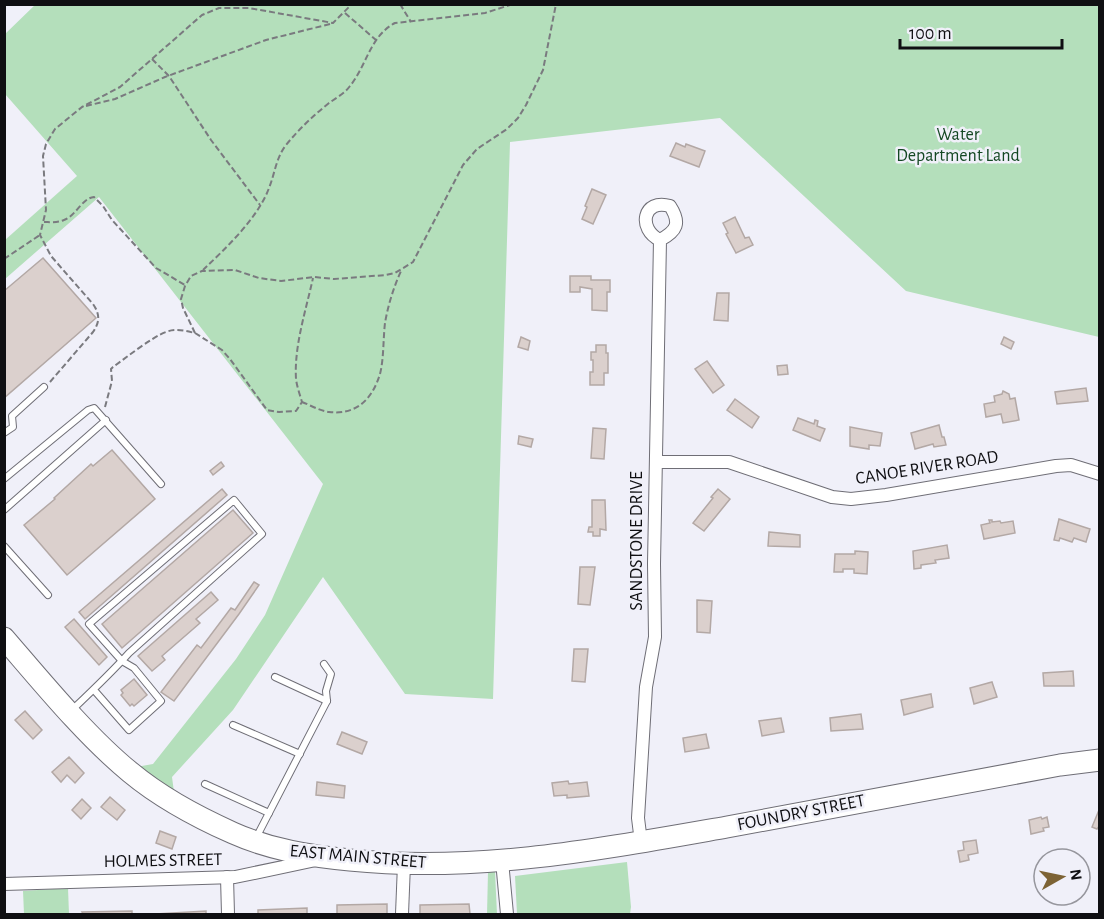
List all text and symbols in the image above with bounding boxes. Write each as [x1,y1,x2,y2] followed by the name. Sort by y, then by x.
[900,12,1062,50] scale bar
[909,25,952,43] text: 100 m
[896,126,1020,165] park label: Water Department Land
[854,448,1000,488] street label: CANOE RIVER ROAD
[628,471,646,611] street label: SANDSTONE DRIVE
[736,792,866,834] street label: FOUNDRY STREET
[289,842,427,872] street label: EAST MAIN STREET
[1032,847,1092,907] north arrow
[104,851,223,871] street label: HOLMES STREET
[1067,868,1085,882] text: N

